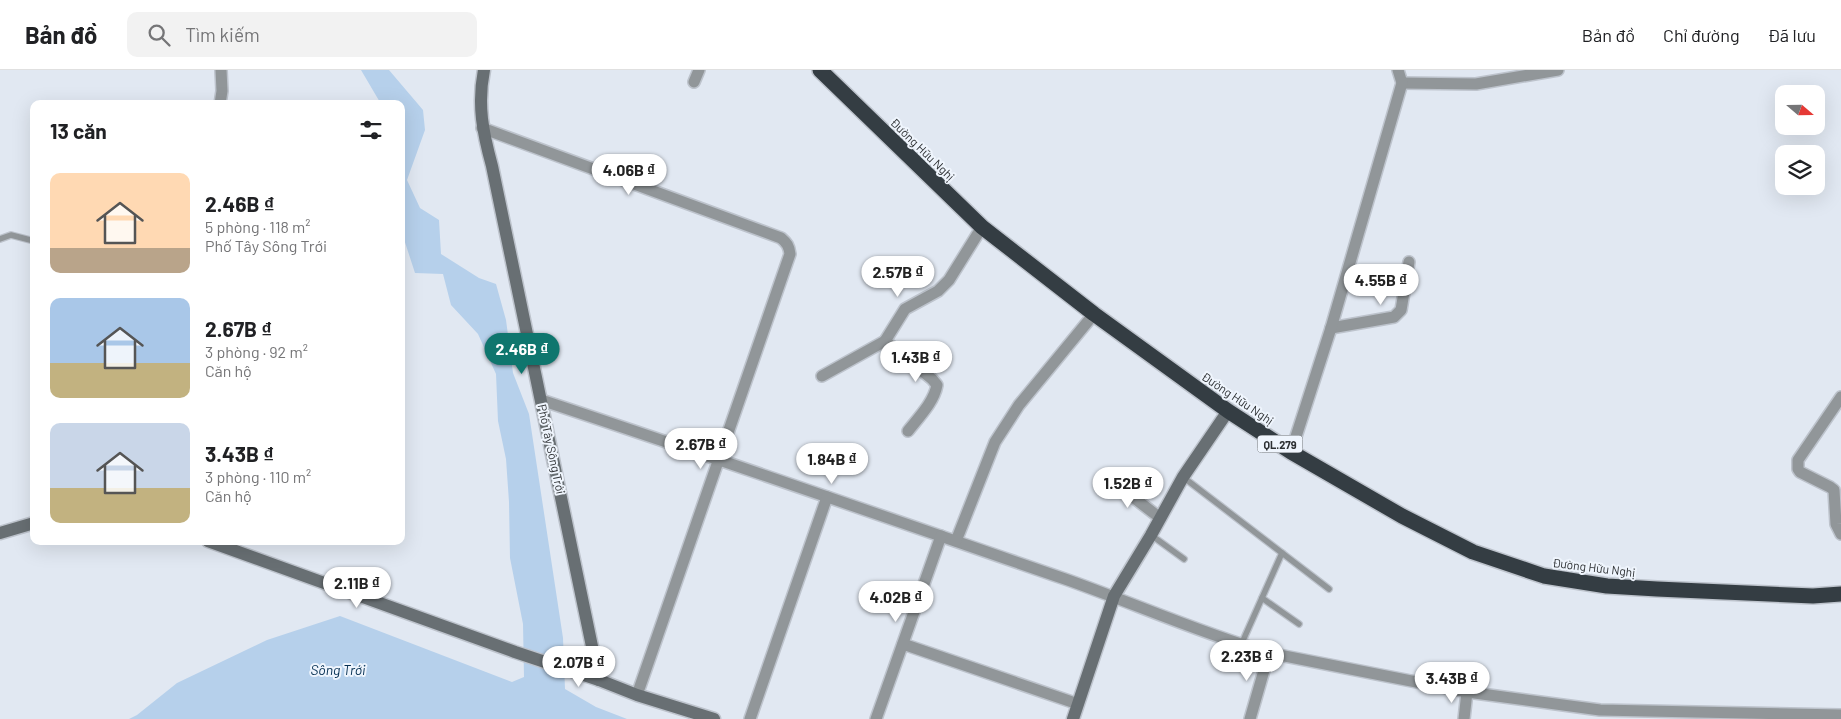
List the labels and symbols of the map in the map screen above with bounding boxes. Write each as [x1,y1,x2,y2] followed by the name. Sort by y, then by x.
[1775,85,1825,135] north arrow
[888,115,958,183] street label: Đường Hữu Nghị
[583,154,675,196] pin: 4.06B ₫
[852,256,944,298] pin: 2.57B ₫
[1335,264,1427,306] pin: 4.55B ₫
[476,332,568,375] pin: 2.46B ₫
[870,340,962,383] pin: 1.43B ₫
[1199,369,1277,427] street label: Đường Hữu Nghị
[536,403,568,495] street label: Phố Tây Sông Trới
[655,428,747,470] pin: 2.67B ₫
[1258,436,1302,452] road number: QL.279
[786,442,878,485] pin: 1.84B ₫
[1082,466,1174,509] pin: 1.52B ₫
[1552,555,1636,579] street label: Đường Hữu Nghị
[311,566,403,609] pin: 2.11B ₫
[850,580,942,623] pin: 4.02B ₫
[1201,640,1293,682] pin: 2.23B ₫
[533,646,625,688] pin: 2.07B ₫
[310,661,366,678] water label: Sông Trới
[1406,662,1498,704] pin: 3.43B ₫

